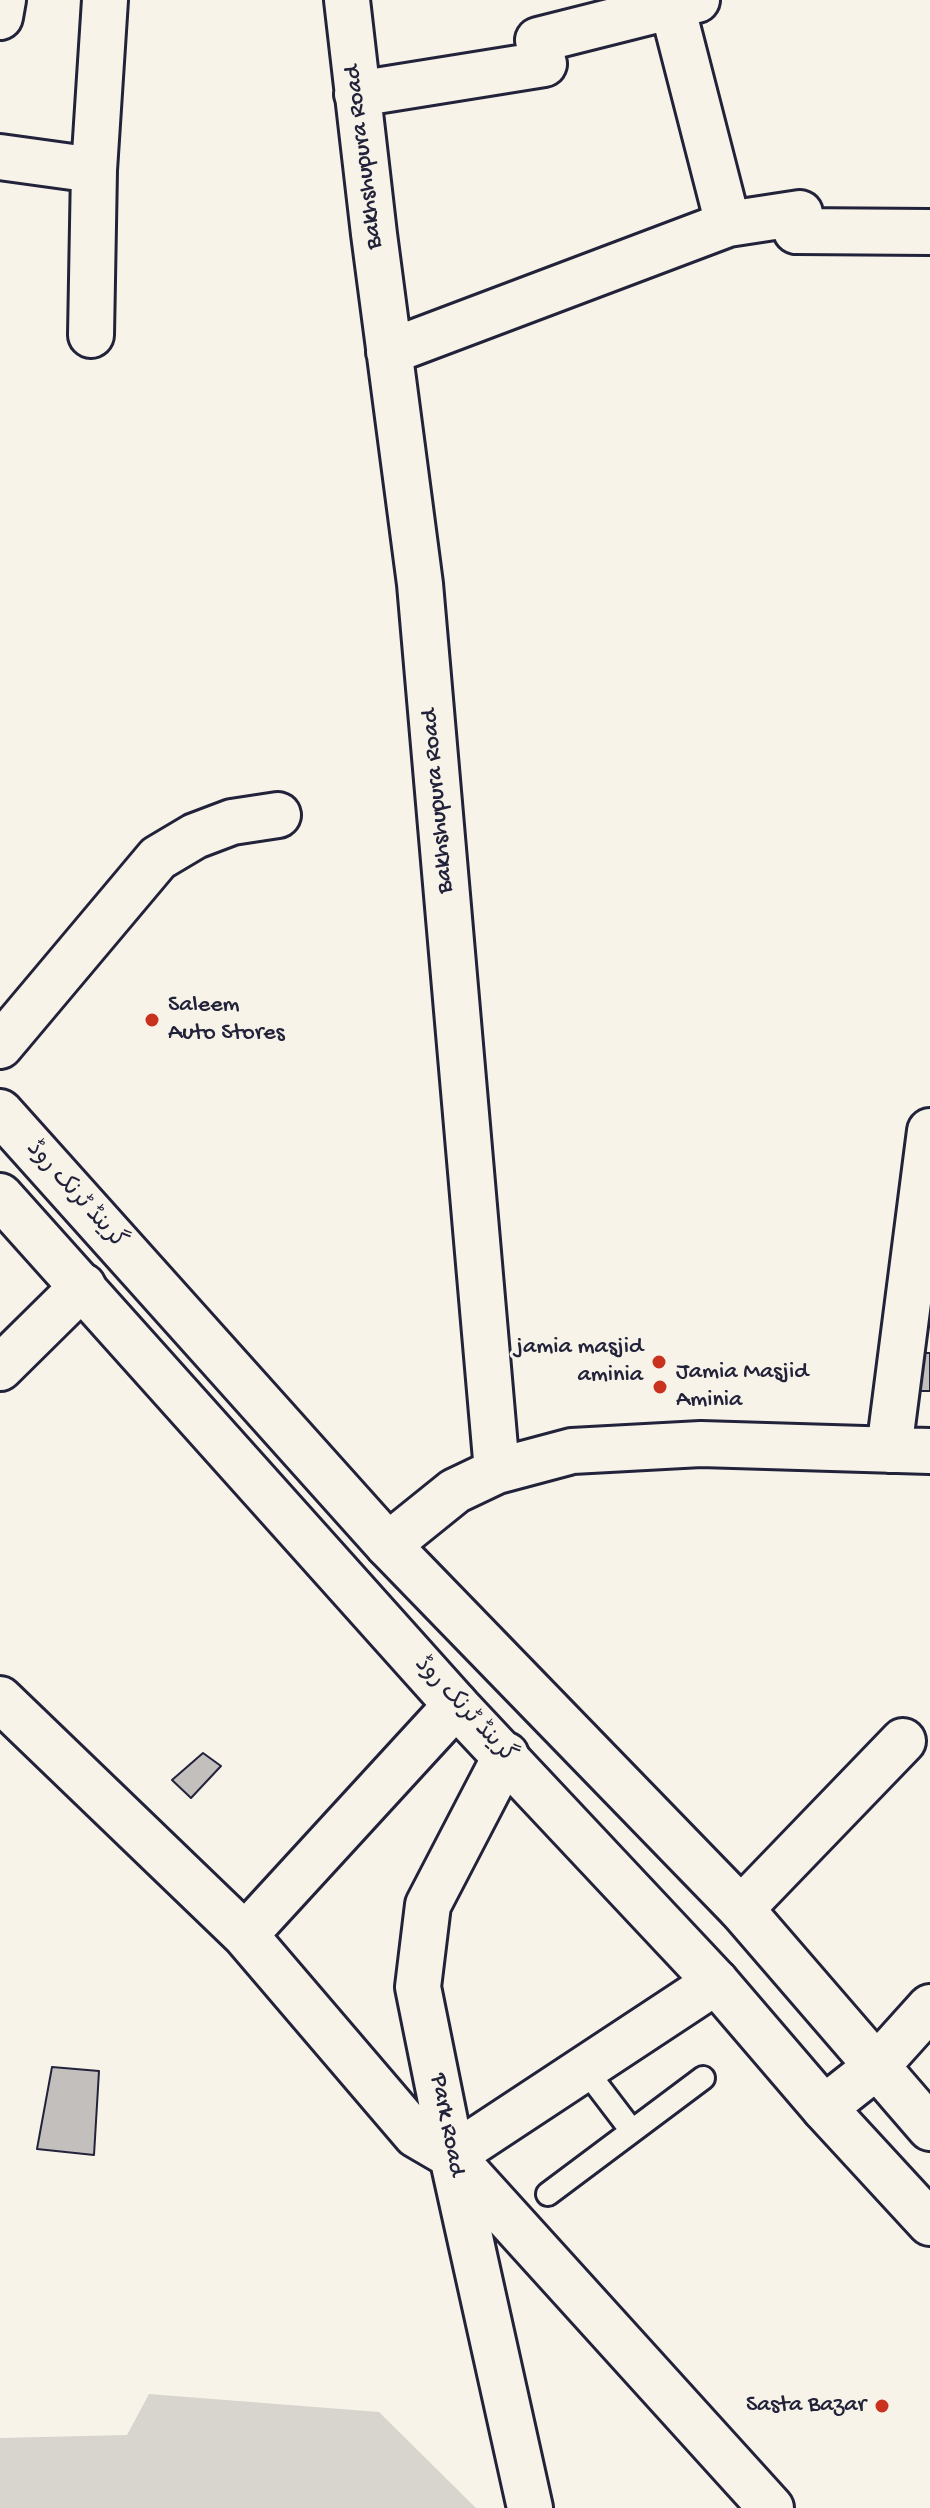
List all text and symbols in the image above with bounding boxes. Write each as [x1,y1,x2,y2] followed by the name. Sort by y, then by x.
[339,63,391,251] street label: Bakhshupura Road
[417,708,461,894] street label: Bakhshupura Road
[168,992,284,1048] place label: Saleem Auto Stores
[143,1011,161,1029] marker: Saleem Auto Stores
[19,1136,131,1256] street label: گرینڈ ٹرنک روڈ
[516,1334,643,1390] place label: jamia masjid aminia
[650,1353,668,1371] marker: jamia masjid aminia
[676,1359,808,1415] place label: Jamia Masjid Aminia
[651,1378,669,1396] marker: Jamia Masjid Aminia
[407,1651,521,1771] street label: گرینڈ ٹرنک روڈ
[422,2071,470,2179] street label: Park Road
[746,2392,866,2420] place label: Sasta Bazar
[873,2397,891,2415] marker: Sasta Bazar

